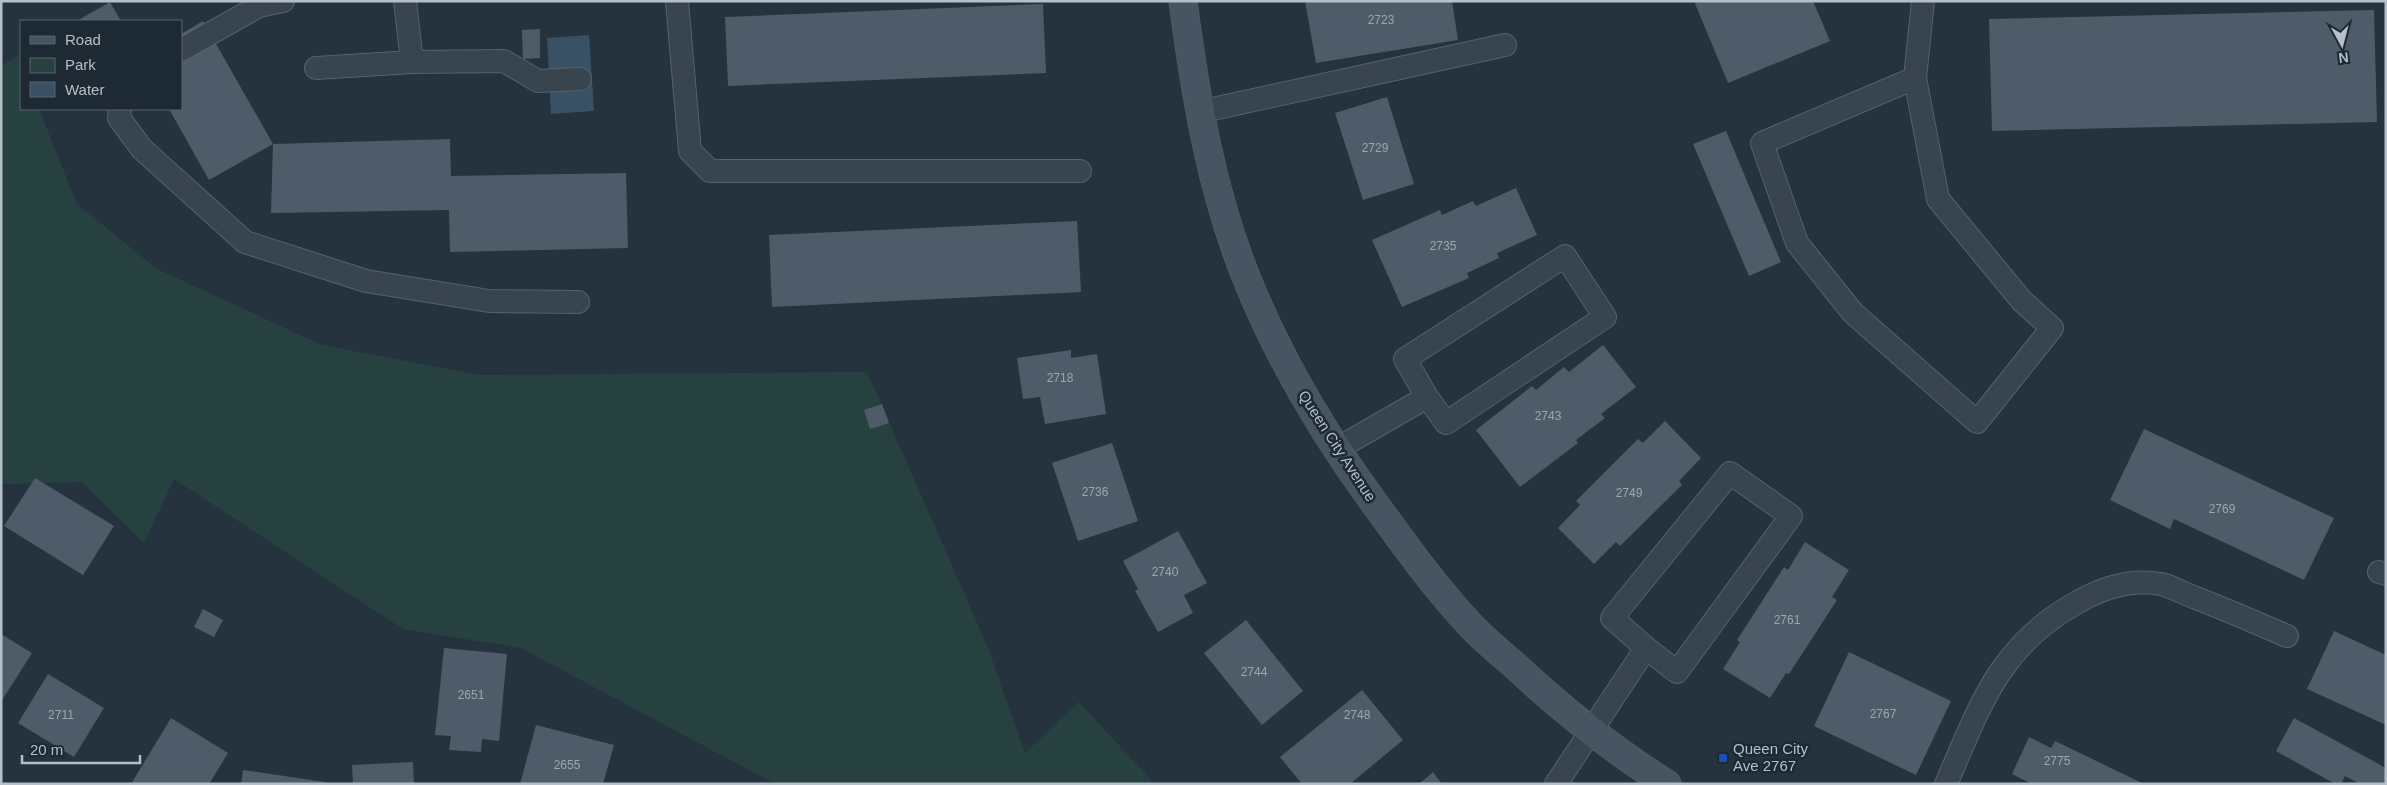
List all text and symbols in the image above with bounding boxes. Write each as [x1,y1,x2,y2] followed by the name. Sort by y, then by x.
[1368,13,1395,27] house number: 2723
[20,20,182,110] legend
[2317,20,2367,70] north arrow
[65,31,101,48] text: Road
[2338,49,2350,66] text: N
[65,56,96,73] text: Park
[65,81,104,98] text: Water
[1362,141,1389,155] house number: 2729
[1430,239,1457,253] house number: 2735
[1047,371,1074,385] house number: 2718
[1295,387,1380,504] street label: Queen City Avenue
[1535,409,1562,423] house number: 2743
[1082,485,1109,499] house number: 2736
[1616,486,1643,500] house number: 2749
[2209,502,2236,516] house number: 2769
[1152,565,1179,579] house number: 2740
[1774,613,1801,627] house number: 2761
[1241,665,1268,679] house number: 2744
[458,688,485,702] house number: 2651
[1870,707,1897,721] house number: 2767
[48,708,74,722] house number: 2711
[1344,708,1371,722] house number: 2748
[22,732,140,764] scale bar
[1733,740,1809,774] place label: Queen City Ave 2767
[30,741,63,758] text: 20 m
[1717,752,1729,764] marker: Queen City Ave 2767
[2044,754,2071,768] house number: 2775
[554,758,581,772] house number: 2655

